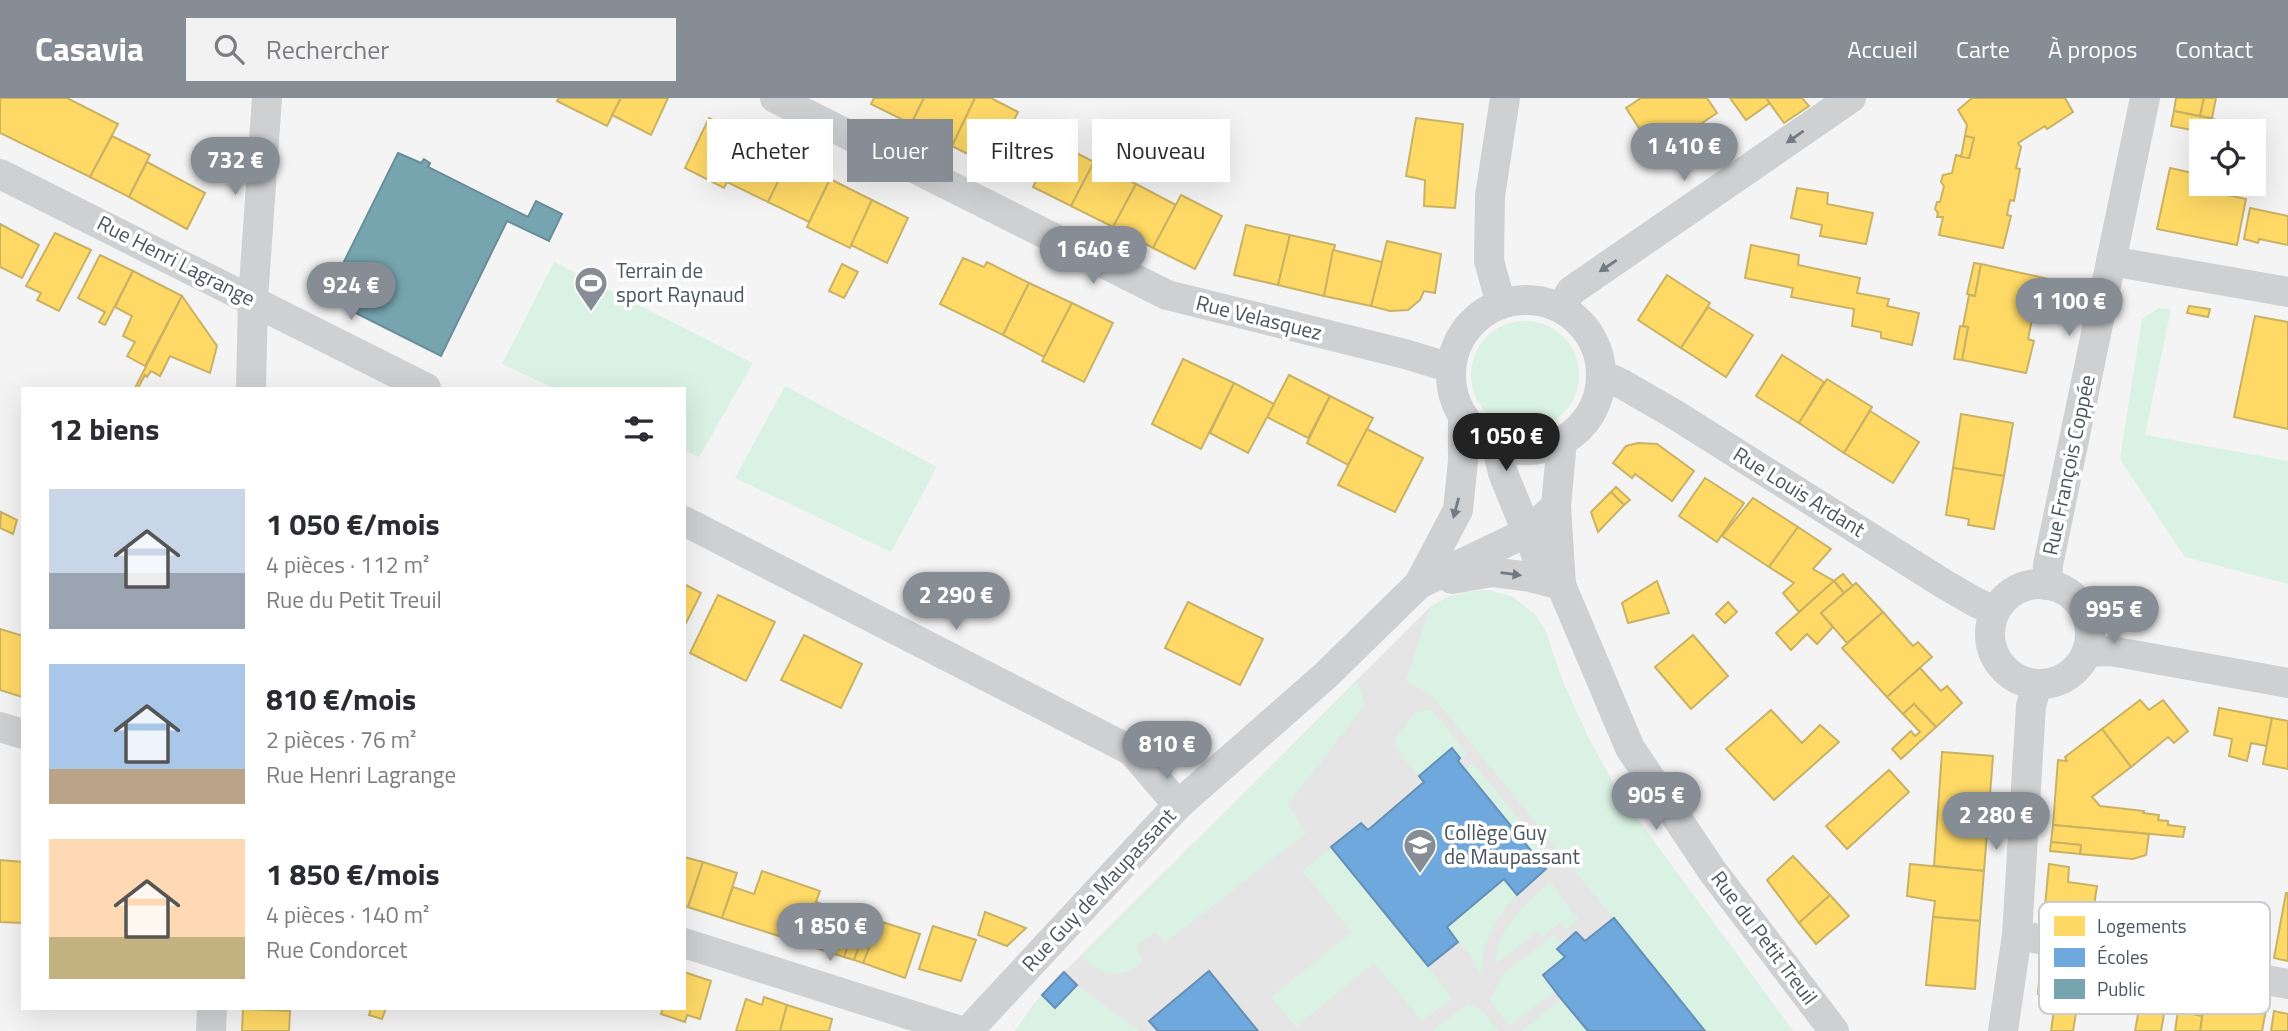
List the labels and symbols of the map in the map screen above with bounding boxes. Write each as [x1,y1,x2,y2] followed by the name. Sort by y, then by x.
[1619,123,1749,183] pin: 1 410 €
[1786,130,1804,144] one-way arrow
[186,138,284,197] pin: 732 €
[92,206,261,314] street label: Rue Henri Lagrange
[1028,226,1158,286] pin: 1 640 €
[616,254,745,310] place label: Terrain de sport Raynaud
[1598,259,1617,272] one-way arrow
[302,262,400,322] pin: 924 €
[572,264,610,313] sports icon: Terrain de sport Raynaud
[2004,278,2134,338] pin: 1 100 €
[1193,286,1326,348] street label: Rue Velasquez
[2033,372,2103,558] street label: Rue François Coppée
[1441,414,1571,473] pin: 1 050 €
[1727,438,1872,545] street label: Rue Louis Ardant
[1450,497,1461,519] one-way arrow
[1500,569,1522,580] one-way arrow
[891,573,1021,632] pin: 2 290 €
[2065,587,2163,646] pin: 995 €
[1118,722,1216,781] pin: 810 €
[1607,772,1705,832] pin: 905 €
[1931,792,2061,852] pin: 2 280 €
[1014,800,1183,978] street label: Rue Guy de Maupassant
[1444,816,1580,872] place label: Collège Guy de Maupassant
[1401,826,1439,875] school or university icon: Collège Guy de Maupassant
[1704,864,1826,1011] street label: Rue du Petit Treuil
[2039,902,2270,1014] legend
[765,904,895,963] pin: 1 850 €
[2097,911,2187,940] text: Logements
[2097,942,2149,971] text: Écoles
[2097,974,2145,1003] text: Public

